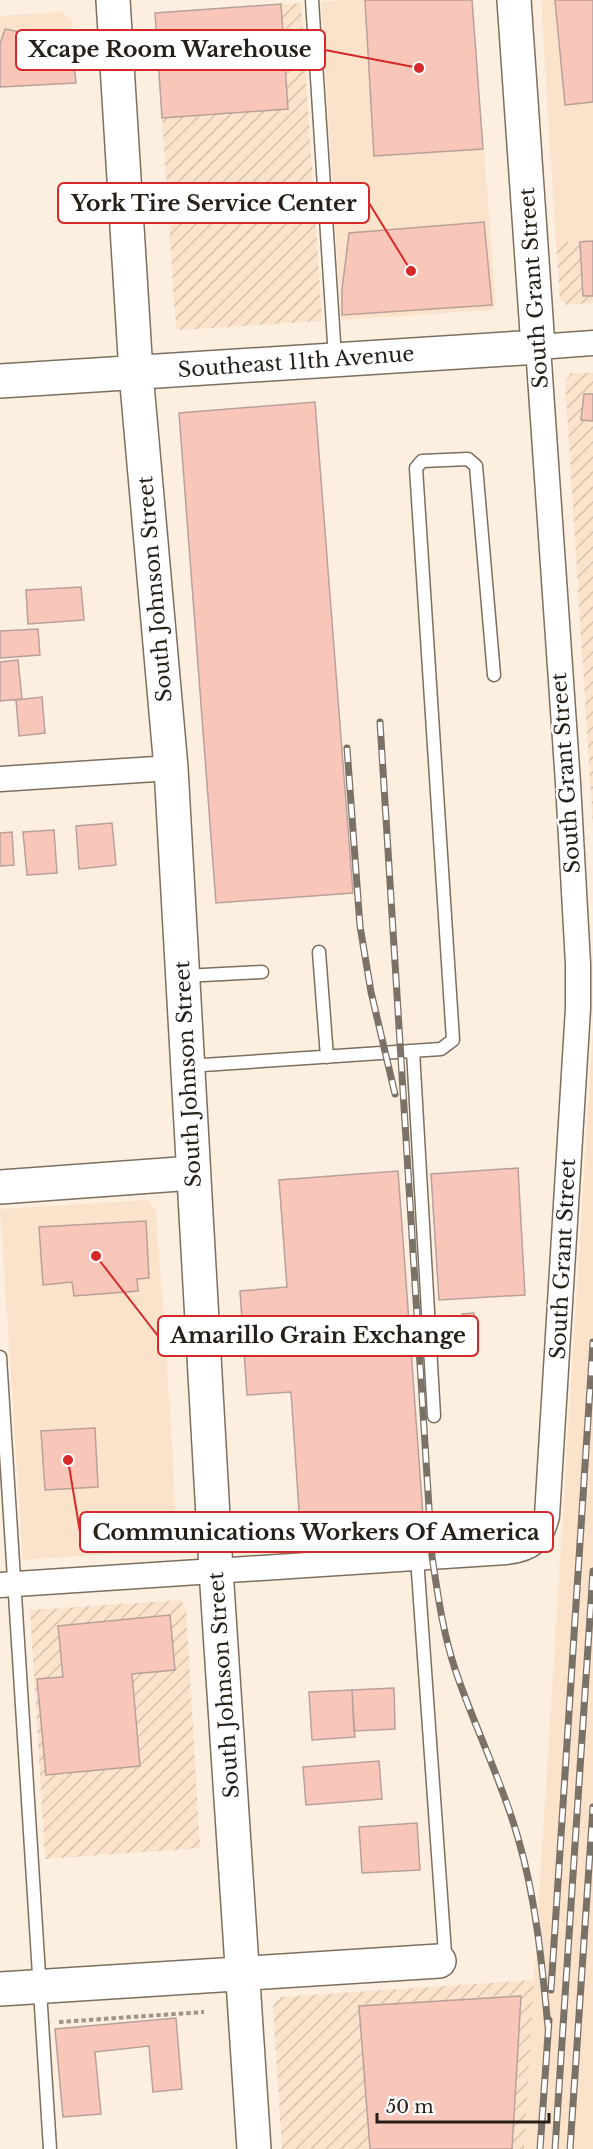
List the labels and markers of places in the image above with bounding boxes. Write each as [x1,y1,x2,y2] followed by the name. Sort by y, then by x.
[16,30,325,70] callout: Xcape Room Warehouse
[58,183,369,223] callout: York Tire Service Center
[158,1316,478,1356] callout: Amarillo Grain Exchange
[80,1512,553,1552] callout: Communications Workers Of America

